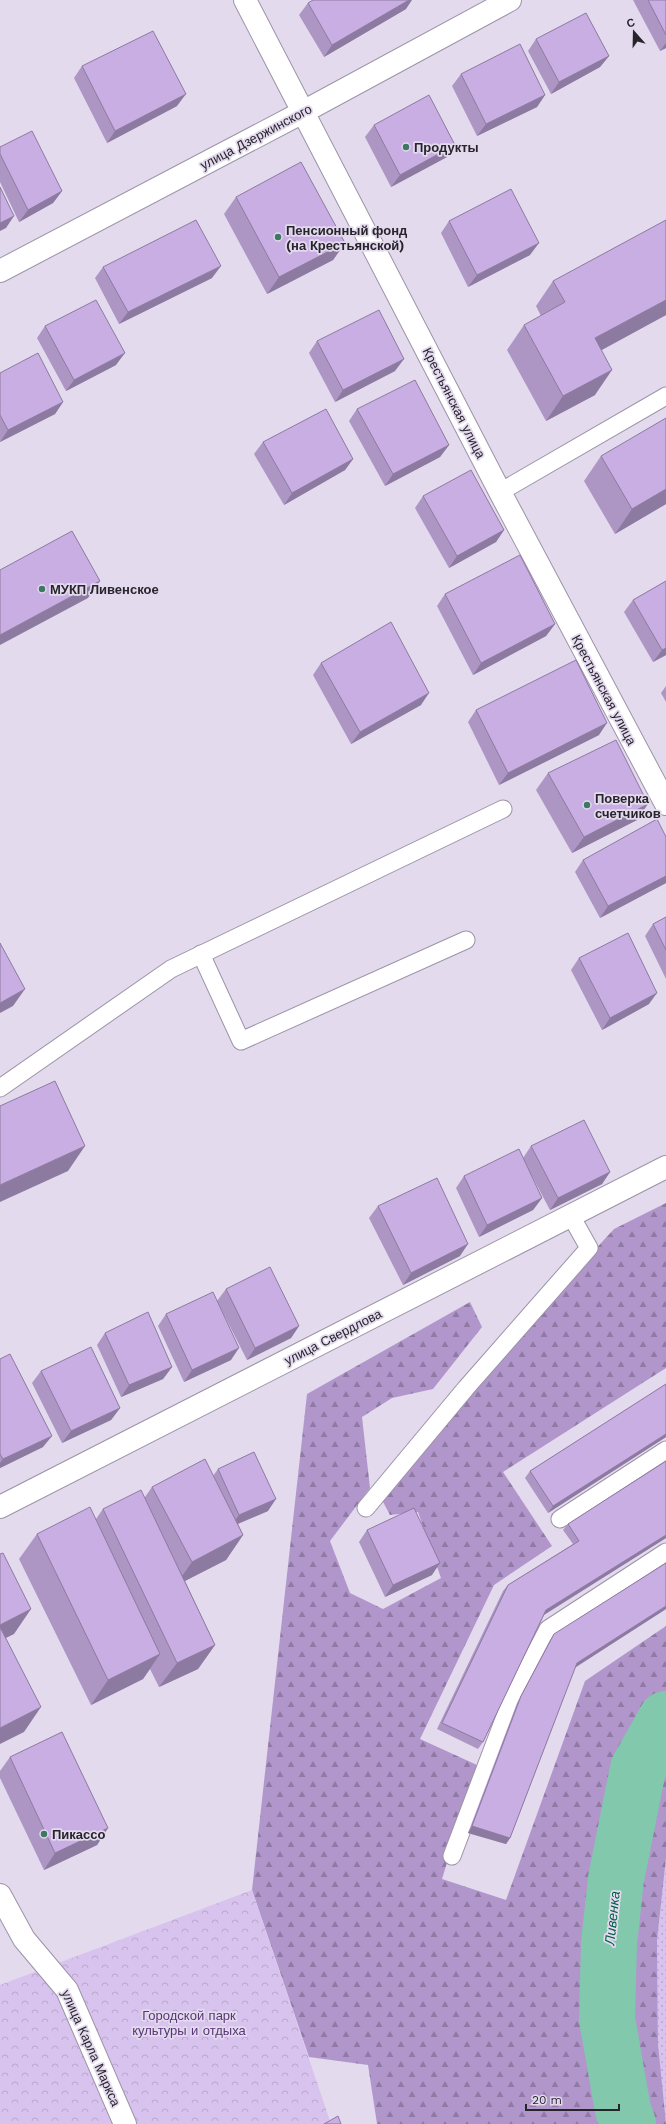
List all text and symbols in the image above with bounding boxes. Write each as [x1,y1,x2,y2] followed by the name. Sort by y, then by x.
[614,12,654,52] north arrow
[625,16,637,31] text: С
[198,101,314,173] street label: улица Дзержинского
[414,140,479,155] place label: Продукты
[401,142,411,152] marker: Продукты
[286,223,408,253] place label: Пенсионный фонд (на Крестьянской)
[273,232,283,242] marker: Пенсионный фонд (на Крестьянской)
[420,345,489,462] street label: Крестьянская улица
[50,582,159,597] place label: МУКП Ливенское
[37,584,47,594] marker: МУКП Ливенское
[569,632,640,748] street label: Крестьянская улица
[595,791,661,821] place label: Поверка счетчиков
[582,800,592,810] marker: Поверка счетчиков
[282,1306,385,1368] street label: улица Свердлова
[52,1827,106,1842] place label: Пикассо
[39,1829,49,1839] marker: Пикассо
[601,1890,623,1947] water label: Ливенка
[59,1987,124,2109] street label: улица Карла Маркса
[132,2008,247,2038] park label: Городской парк культуры и отдыха
[526,2086,619,2112] scale bar
[532,2093,562,2107] text: 20 m

